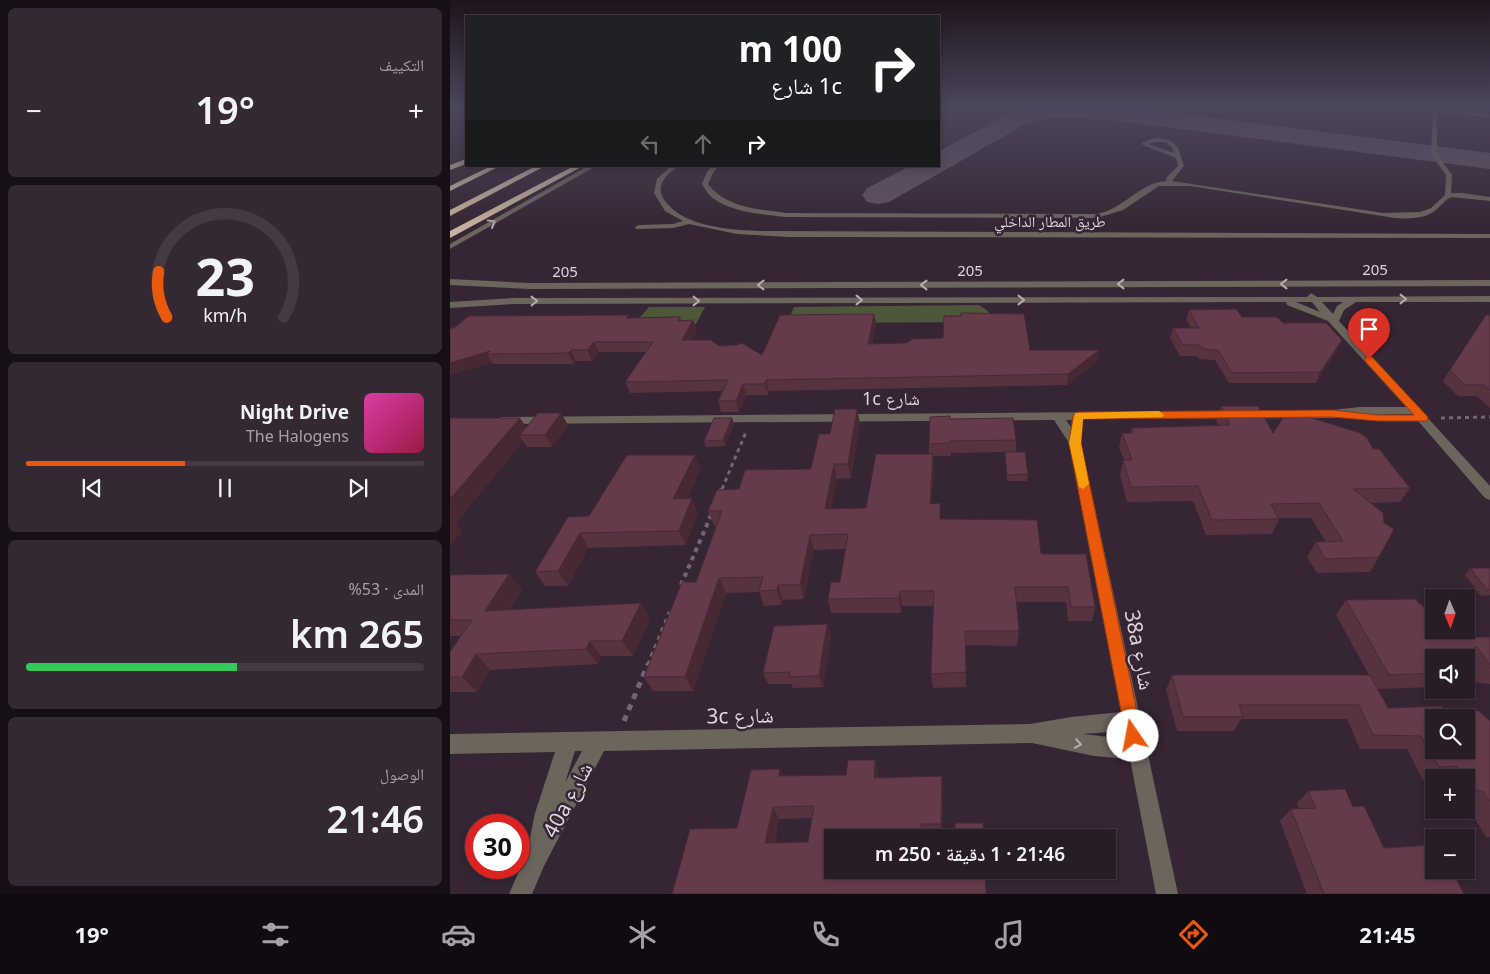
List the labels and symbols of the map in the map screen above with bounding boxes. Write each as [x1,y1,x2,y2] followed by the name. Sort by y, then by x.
[994,211,1106,234] street label: طريق المطار الداخلي
[487,219,496,229] one-way arrow
[1362,259,1388,279] street label: 205
[957,260,983,280] street label: 205
[552,261,578,281] street label: 205
[1117,279,1125,289] one-way arrow
[1280,279,1288,289] one-way arrow
[757,280,765,290] one-way arrow
[920,280,928,290] one-way arrow
[1399,294,1407,304] one-way arrow
[855,295,863,305] one-way arrow
[1018,295,1025,305] one-way arrow
[530,296,538,306] one-way arrow
[692,296,700,306] one-way arrow
[1348,308,1390,359] pin
[862,386,920,410] street label: 1c شارع
[1425,589,1475,639] north arrow
[1118,607,1161,692] street label: 38a شارع
[706,700,774,730] street label: 3c شارع
[1106,709,1158,761] position arrow
[1074,738,1083,748] one-way arrow
[536,757,599,842] street label: 40a شارع
[465,814,530,879] speed limit sign: 30

